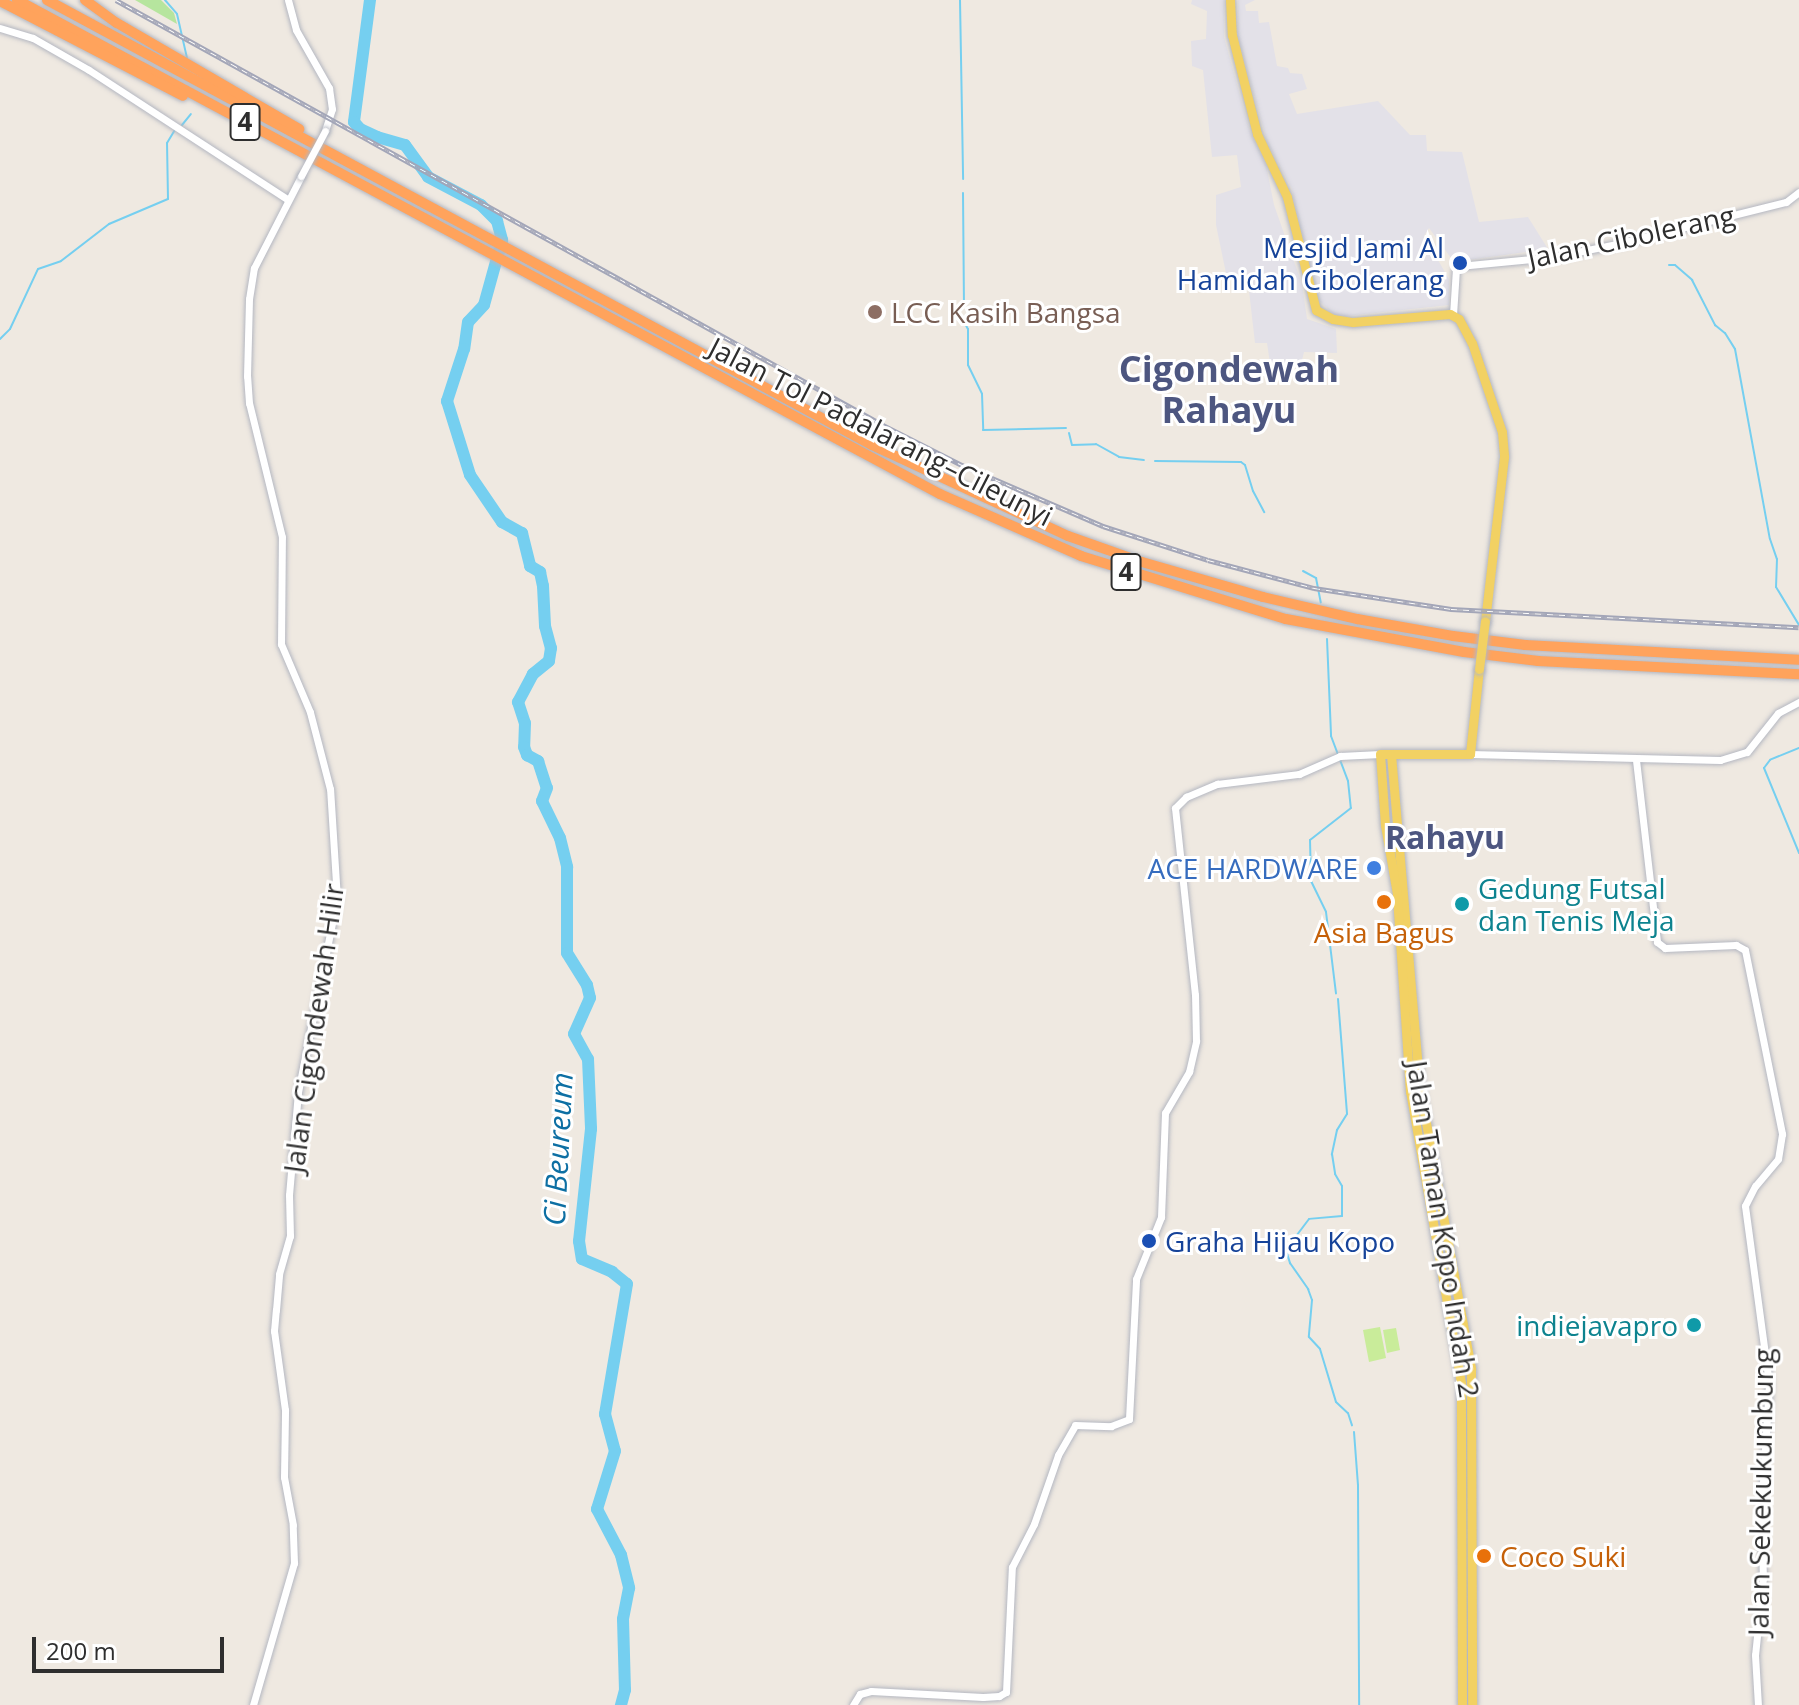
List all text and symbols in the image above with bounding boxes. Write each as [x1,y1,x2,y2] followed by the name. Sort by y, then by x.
[229,100,261,144] road number: 4
[1524,198,1738,274] street label: Jalan Cibolerang
[1177,230,1444,296] place label: Mesjid Jami Al Hamidah Cibolerang
[1451,254,1469,272] marker: Mesjid Jami Al Hamidah Cibolerang
[891,295,1121,329] place label: LCC Kasih Bangsa
[866,303,884,321] marker: LCC Kasih Bangsa
[704,330,1058,532] street label: Jalan Tol Padalarang–Cileunyi
[1119,346,1339,431] district label: Cigondewah Rahayu
[1110,550,1142,594] road number: 4
[1385,818,1505,856] district label: Rahayu
[1147,851,1358,885] place label: ACE HARDWARE
[1365,859,1383,877] marker: ACE HARDWARE
[1478,871,1675,937] place label: Gedung Futsal dan Tenis Meja
[276,881,350,1175] street label: Jalan Cigondewah Hilir
[1375,893,1393,911] marker: Asia Bagus
[1453,895,1471,913] marker: Gedung Futsal dan Tenis Meja
[1314,915,1454,949] place label: Asia Bagus
[1401,1058,1487,1400] street label: Jalan Taman Kopo Indah 2
[536,1071,580,1227] water label: Ci Beureum
[1165,1224,1395,1258] place label: Graha Hijau Kopo
[1140,1232,1158,1250] marker: Graha Hijau Kopo
[1516,1308,1678,1342] place label: indiejavapro
[1685,1316,1703,1334] marker: indiejavapro
[1741,1348,1779,1636] street label: Jalan Sekekukumbung
[1500,1539,1626,1573] place label: Coco Suki
[1475,1547,1493,1565] marker: Coco Suki
[36,1621,228,1671] scale bar
[46,1634,116,1667] text: 200 m

